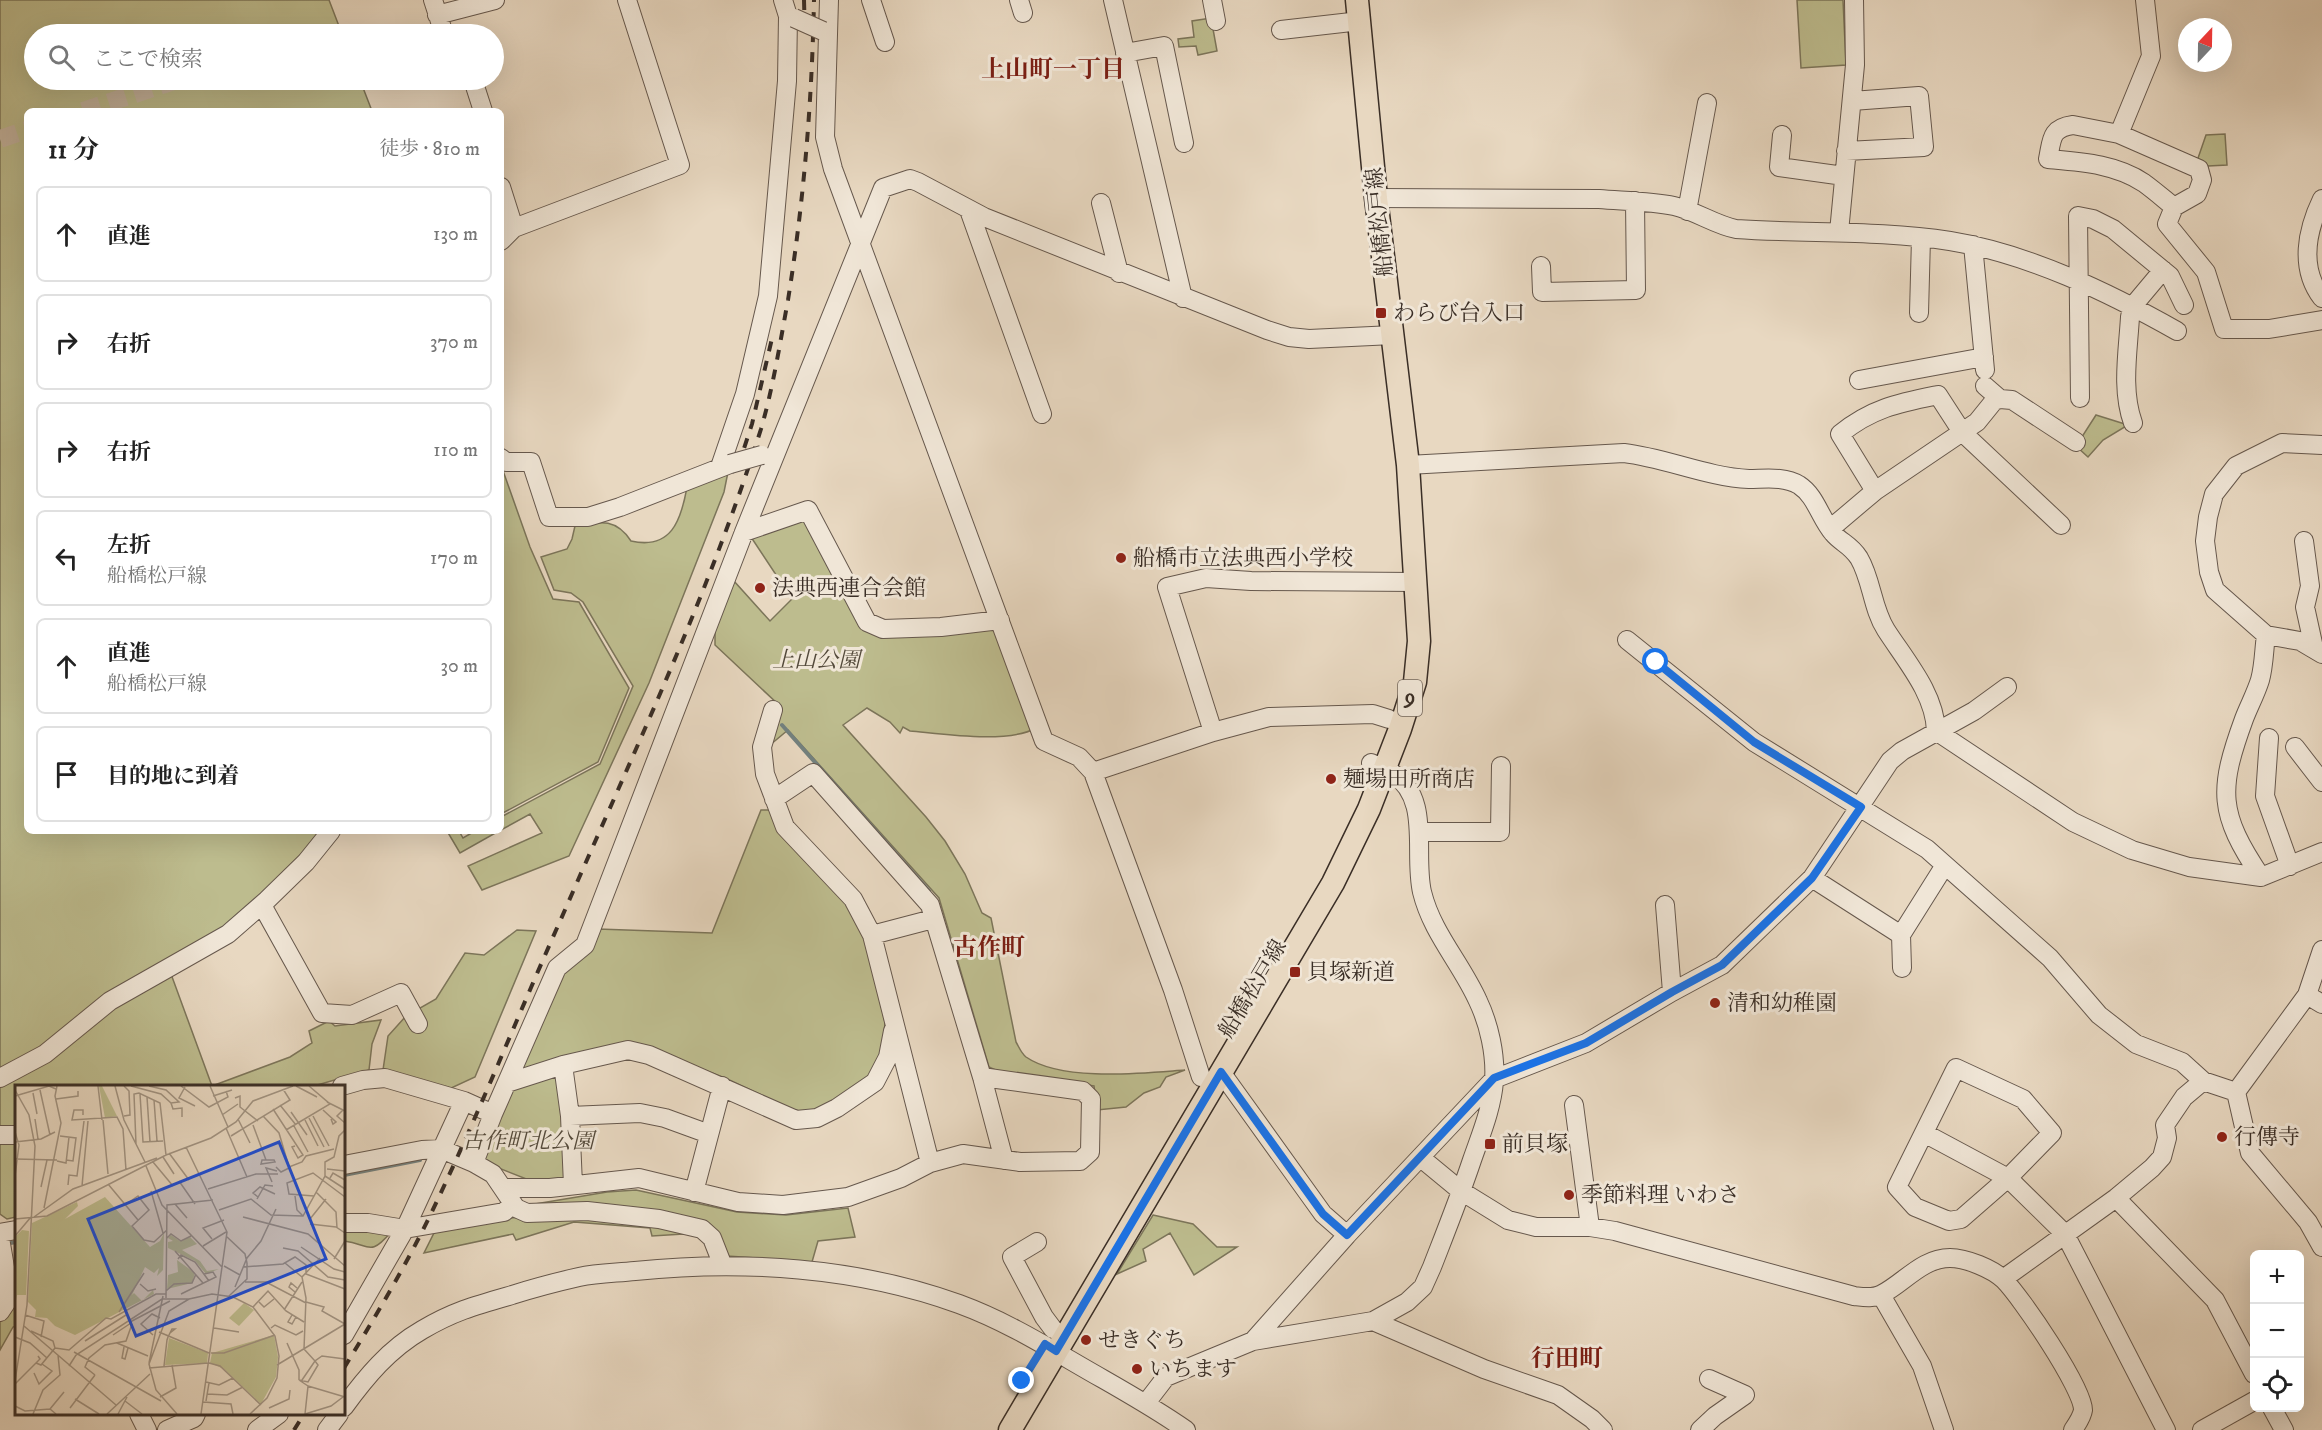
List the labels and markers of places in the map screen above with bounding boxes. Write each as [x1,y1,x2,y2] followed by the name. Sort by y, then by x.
[1393,300,1525,327] place label: わらび台入口
[1374,306,1388,320] marker: わらび台入口
[1133,545,1353,572] place label: 船橋市立法典西小学校
[1114,551,1128,565] marker: 船橋市立法典西小学校
[772,575,926,602] place label: 法典西連合会館
[753,581,767,595] marker: 法典西連合会館
[1343,766,1475,793] place label: 麺場田所商店
[1324,772,1338,786] marker: 麺場田所商店
[1307,959,1395,986] place label: 貝塚新道
[1288,965,1302,979] marker: 貝塚新道
[1727,990,1837,1017] place label: 清和幼稚園
[1708,996,1722,1010] marker: 清和幼稚園
[2234,1124,2300,1151] place label: 行傳寺
[2215,1130,2229,1144] marker: 行傳寺
[1502,1131,1568,1158] place label: 前貝塚
[1483,1137,1497,1151] marker: 前貝塚
[1581,1182,1740,1209] place label: 季節料理 いわさ
[1562,1188,1576,1202] marker: 季節料理 いわさ
[1098,1327,1186,1354] place label: せきぐち
[1079,1333,1093,1347] marker: せきぐち
[1149,1356,1237,1383] place label: いちます
[1130,1362,1144,1376] marker: いちます

